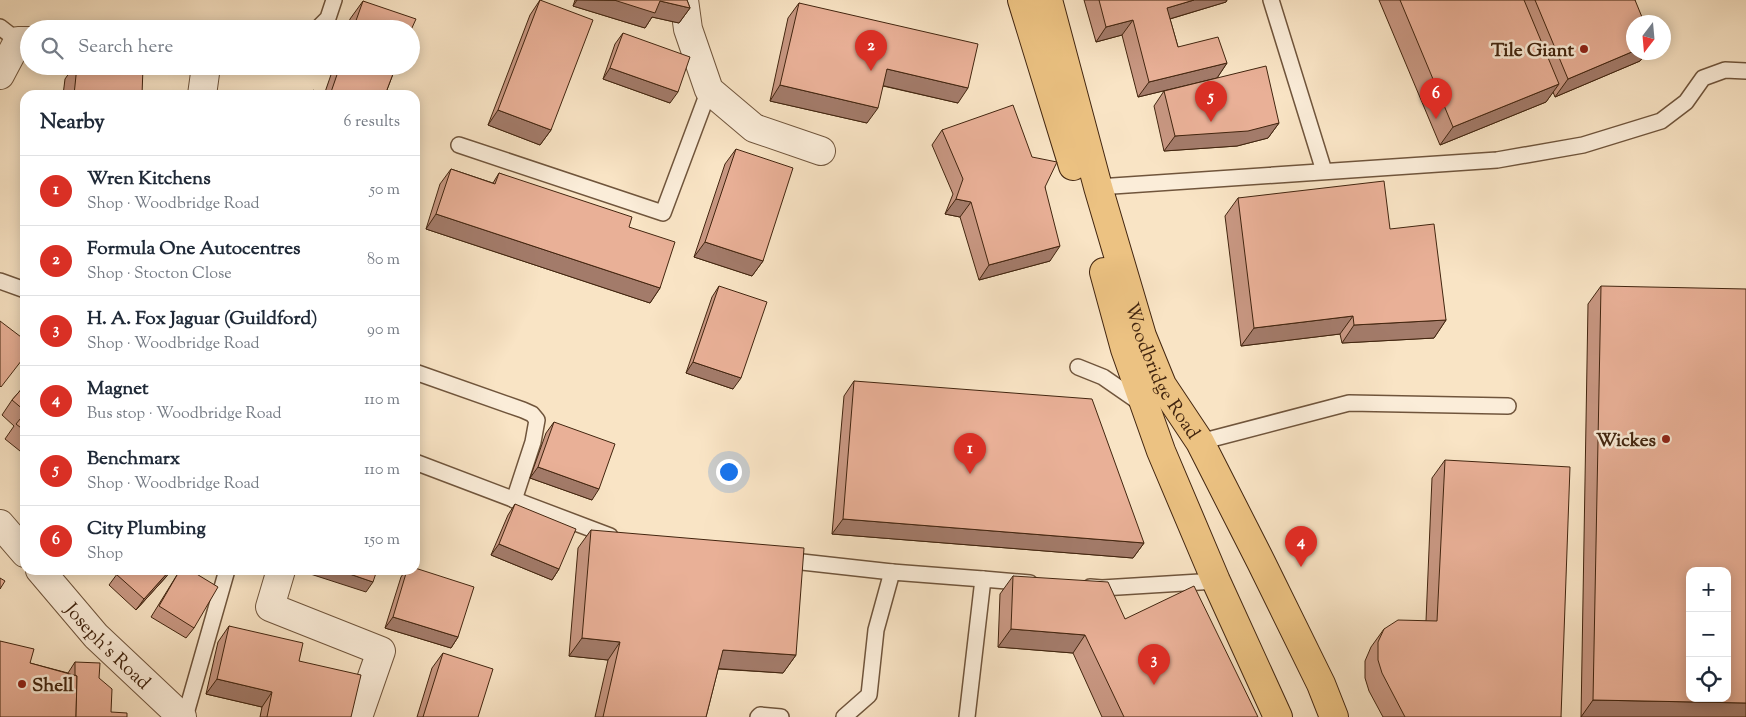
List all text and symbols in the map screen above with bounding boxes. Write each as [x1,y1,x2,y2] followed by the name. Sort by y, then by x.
[1626,15,1671,60] north arrow
[20,20,420,75] search box
[855,30,887,71] pin: 2
[38,34,66,62] icon: search
[78,34,173,61] text: Search here
[1491,38,1574,65] place label: Tile Giant
[1578,43,1590,55] marker: Tile Giant
[1420,78,1452,119] pin: 6
[1195,81,1227,122] pin: 5
[40,108,105,138] text: Nearby
[344,111,400,134] text: 6 results
[87,166,211,193] text: Wren Kitchens
[53,179,59,202] text: 1
[369,179,400,202] text: 50 m
[87,193,260,216] text: Shop · Woodbridge Road
[87,236,301,263] text: Formula One Autocentres
[52,249,60,272] text: 2
[367,249,400,272] text: 80 m
[87,263,232,286] text: Shop · Stocton Close
[1117,300,1206,445] street label: Woodbridge Road
[87,306,317,333] text: H. A. Fox Jaguar (Guildford)
[53,319,59,342] text: 3
[367,319,400,342] text: 90 m
[87,333,260,356] text: Shop · Woodbridge Road
[87,376,149,403] text: Magnet
[52,389,60,412] text: 4
[364,389,400,412] text: 110 m
[87,403,282,426] text: Bus stop · Woodbridge Road
[1596,428,1657,455] place label: Wickes
[954,433,986,474] pin: 1
[1660,433,1672,445] marker: Wickes
[87,446,180,473] text: Benchmarx
[53,459,59,482] text: 5
[364,459,400,482] text: 110 m
[716,459,742,485] your location
[87,473,260,496] text: Shop · Woodbridge Road
[87,516,206,543] text: City Plumbing
[1285,526,1317,567] pin: 4
[52,529,60,552] text: 6
[364,529,400,552] text: 150 m
[87,543,123,566] text: Shop
[1686,567,1731,702] map controls
[1686,567,1731,612] button: +
[57,597,156,697] street label: Joseph's Road
[1686,612,1731,657] button: −
[1138,644,1170,685] pin: 3
[1686,657,1731,702] button: locate
[32,673,74,700] place label: Shell
[16,678,28,690] marker: Shell

